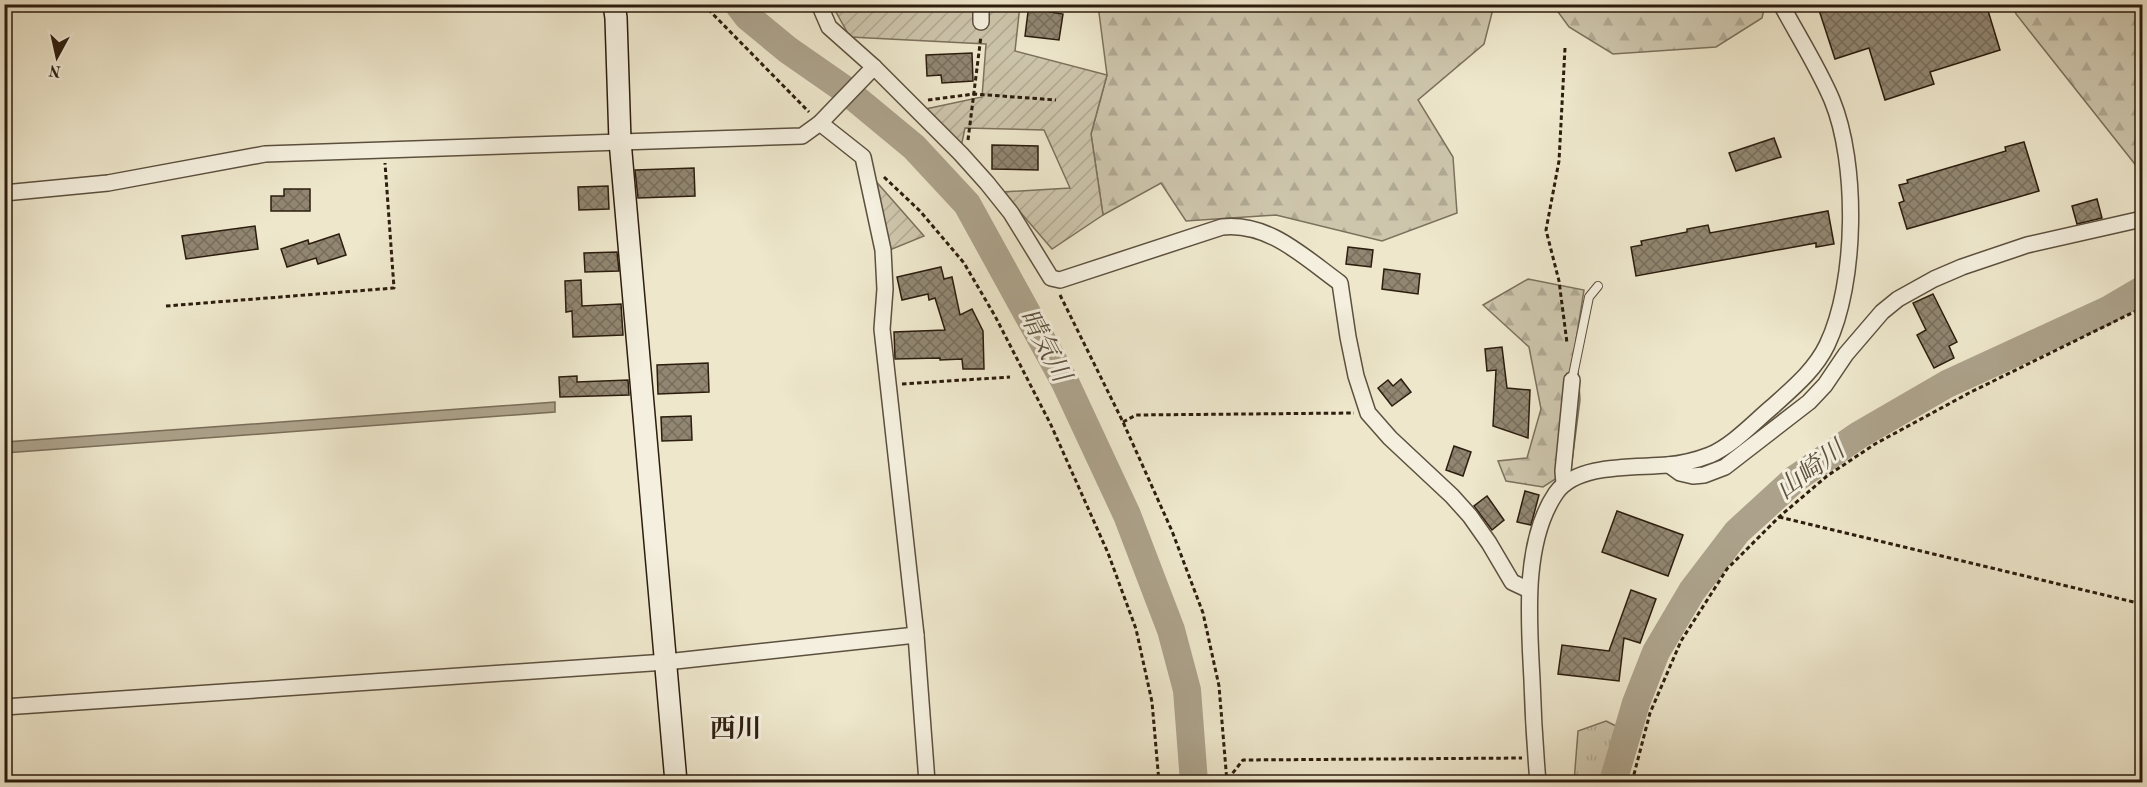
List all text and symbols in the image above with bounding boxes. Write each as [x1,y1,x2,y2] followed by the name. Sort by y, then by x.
[27,27,87,87] north arrow
[47,61,62,79] text: N
[1014,305,1077,389] water label: 晴気川
[1771,434,1852,505] water label: 山崎川
[710,715,762,743] district label: 西川

